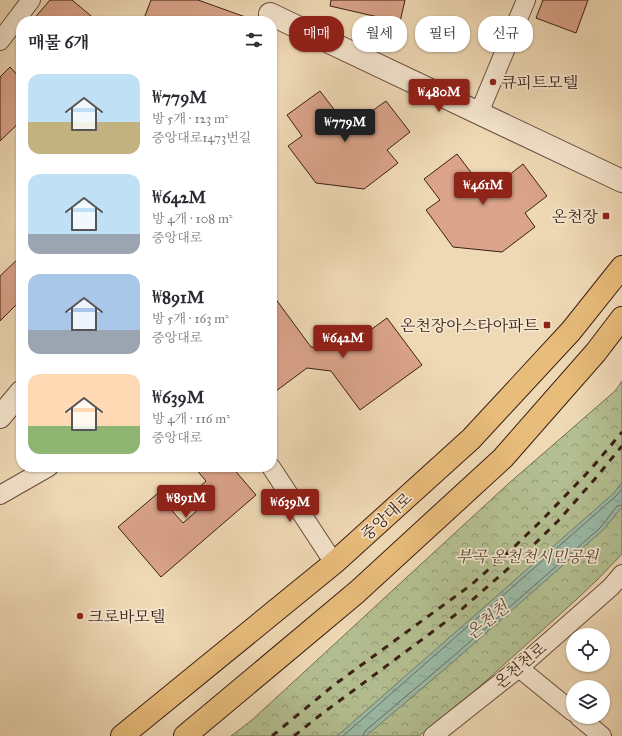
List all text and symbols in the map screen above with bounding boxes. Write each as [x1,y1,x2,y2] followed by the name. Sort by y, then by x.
[289,16,344,52] chip: 매매
[352,16,407,52] chip: 월세
[415,16,470,52] chip: 필터
[478,16,533,52] chip: 신규
[243,29,265,51] icon: filters
[28,32,90,53] text: 매물 6개
[501,73,578,92] place label: 큐피트모텔
[488,77,498,87] marker: 큐피트모텔
[411,79,467,113] pin: ₩480M
[418,84,460,100] text: ₩480M
[152,87,207,108] text: ₩779M
[60,90,108,138] icon: home
[317,109,373,143] pin: ₩779M
[152,111,229,127] text: 방 5개 · 123 m²
[324,114,366,130] text: ₩779M
[152,130,251,146] text: 중앙대로1473번길
[455,172,511,206] pin: ₩461M
[463,177,503,193] text: ₩461M
[152,187,206,208] text: ₩642M
[60,190,108,238] icon: home
[552,207,599,226] place label: 온천장
[152,211,233,227] text: 방 4개 · 108 m²
[601,211,611,221] marker: 온천장
[152,230,202,246] text: 중앙대로
[152,287,204,308] text: ₩891M
[60,290,108,338] icon: home
[152,311,229,327] text: 방 5개 · 163 m²
[400,316,540,335] place label: 온천장아스타아파트
[542,320,552,330] marker: 온천장아스타아파트
[315,325,371,359] pin: ₩642M
[152,330,202,346] text: 중앙대로
[322,330,364,346] text: ₩642M
[152,387,204,408] text: ₩639M
[60,390,108,438] icon: home
[152,411,230,427] text: 방 4개 · 116 m²
[152,430,202,446] text: 중앙대로
[158,485,214,519] pin: ₩891M
[357,488,416,544] street label: 중앙대로
[262,489,318,523] pin: ₩639M
[166,490,206,506] text: ₩891M
[270,494,310,510] text: ₩639M
[456,547,600,566] park label: 부곡 온천천시민공원
[462,596,514,644] water label: 온천천
[88,607,165,626] place label: 크로바모텔
[75,611,85,621] marker: 크로바모텔
[566,628,610,724] map controls
[566,628,610,672] button: locate
[491,638,551,693] street label: 온천천로
[566,680,610,724] button: layers

